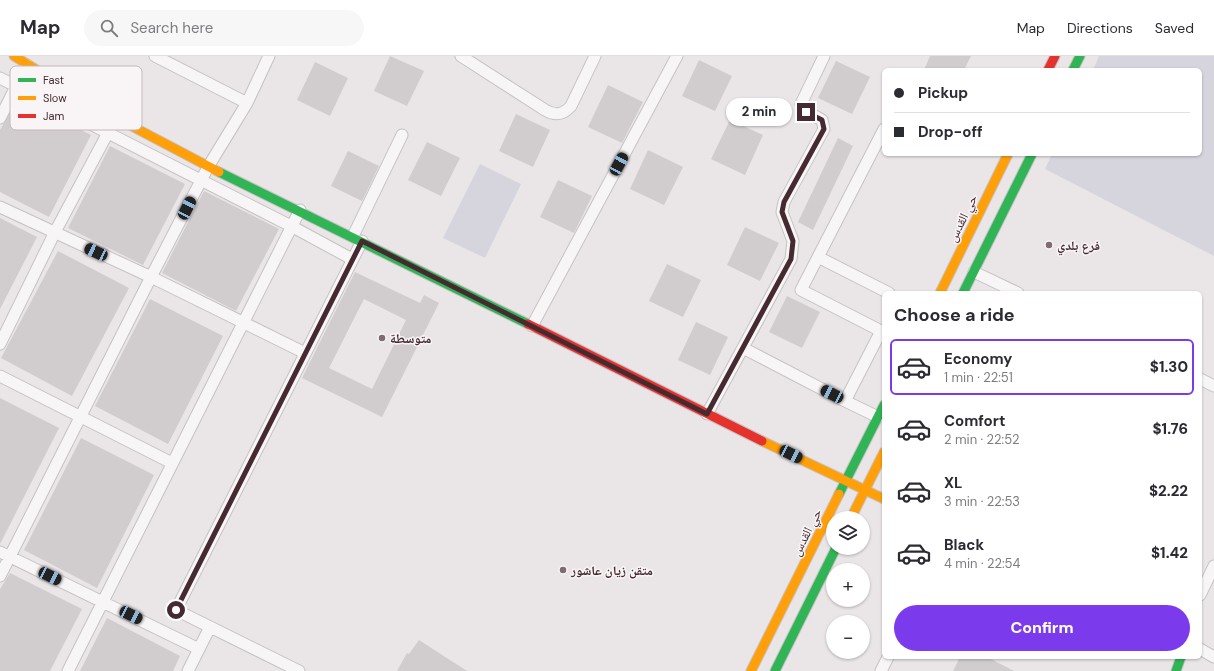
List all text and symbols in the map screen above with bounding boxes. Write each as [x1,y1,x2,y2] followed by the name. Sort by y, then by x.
[84,10,364,46] search box
[20,15,60,40] text: Map
[98,17,120,39] icon: search
[130,18,213,38] text: Search here
[1017,19,1045,37] text: Map
[1067,19,1133,37] text: Directions
[1155,19,1194,37] text: Saved
[10,66,142,130] legend
[43,73,64,87] text: Fast
[918,83,968,103] text: Pickup
[43,91,67,105] text: Slow
[726,98,792,126] callout: 2 min
[742,103,776,120] text: 2 min
[797,103,815,121] route end
[43,109,64,123] text: Jam
[918,122,983,142] text: Drop-off
[608,151,630,177] car
[944,192,983,246] street label: حي القدس
[176,195,198,221] car
[1057,237,1100,256] place label: فرع بلدي
[1044,240,1054,250] marker: فرع بلدي
[83,241,109,263] car
[894,303,1015,327] text: Choose a ride
[390,330,432,347] place label: متوسطة
[377,333,387,343] marker: متوسطة
[896,349,932,385] icon: car
[944,349,1012,369] text: Economy
[1150,357,1188,377] text: $1.30
[944,369,1013,386] text: 1 min · 22:51
[819,383,845,405] car
[896,411,932,447] icon: car
[944,411,1005,431] text: Comfort
[1153,419,1188,439] text: $1.76
[944,431,1019,448] text: 2 min · 22:52
[778,443,804,465] car
[896,473,932,509] icon: car
[944,473,962,493] text: XL
[1149,481,1188,501] text: $2.22
[944,493,1020,510] text: 3 min · 22:53
[787,506,828,560] street label: حي القدس
[826,511,870,659] map controls
[826,511,870,555] button: layers
[896,535,932,571] icon: car
[944,535,984,555] text: Black
[1151,543,1188,563] text: $1.42
[944,555,1020,572] text: 4 min · 22:54
[570,562,653,579] place label: متقن زيان عاشور
[826,563,870,607] button: +
[37,565,63,587] car
[558,565,568,575] marker: متقن زيان عاشور
[167,601,185,619] route start
[118,604,144,626] car
[894,605,1190,651] button: Confirm
[826,615,870,659] button: −

